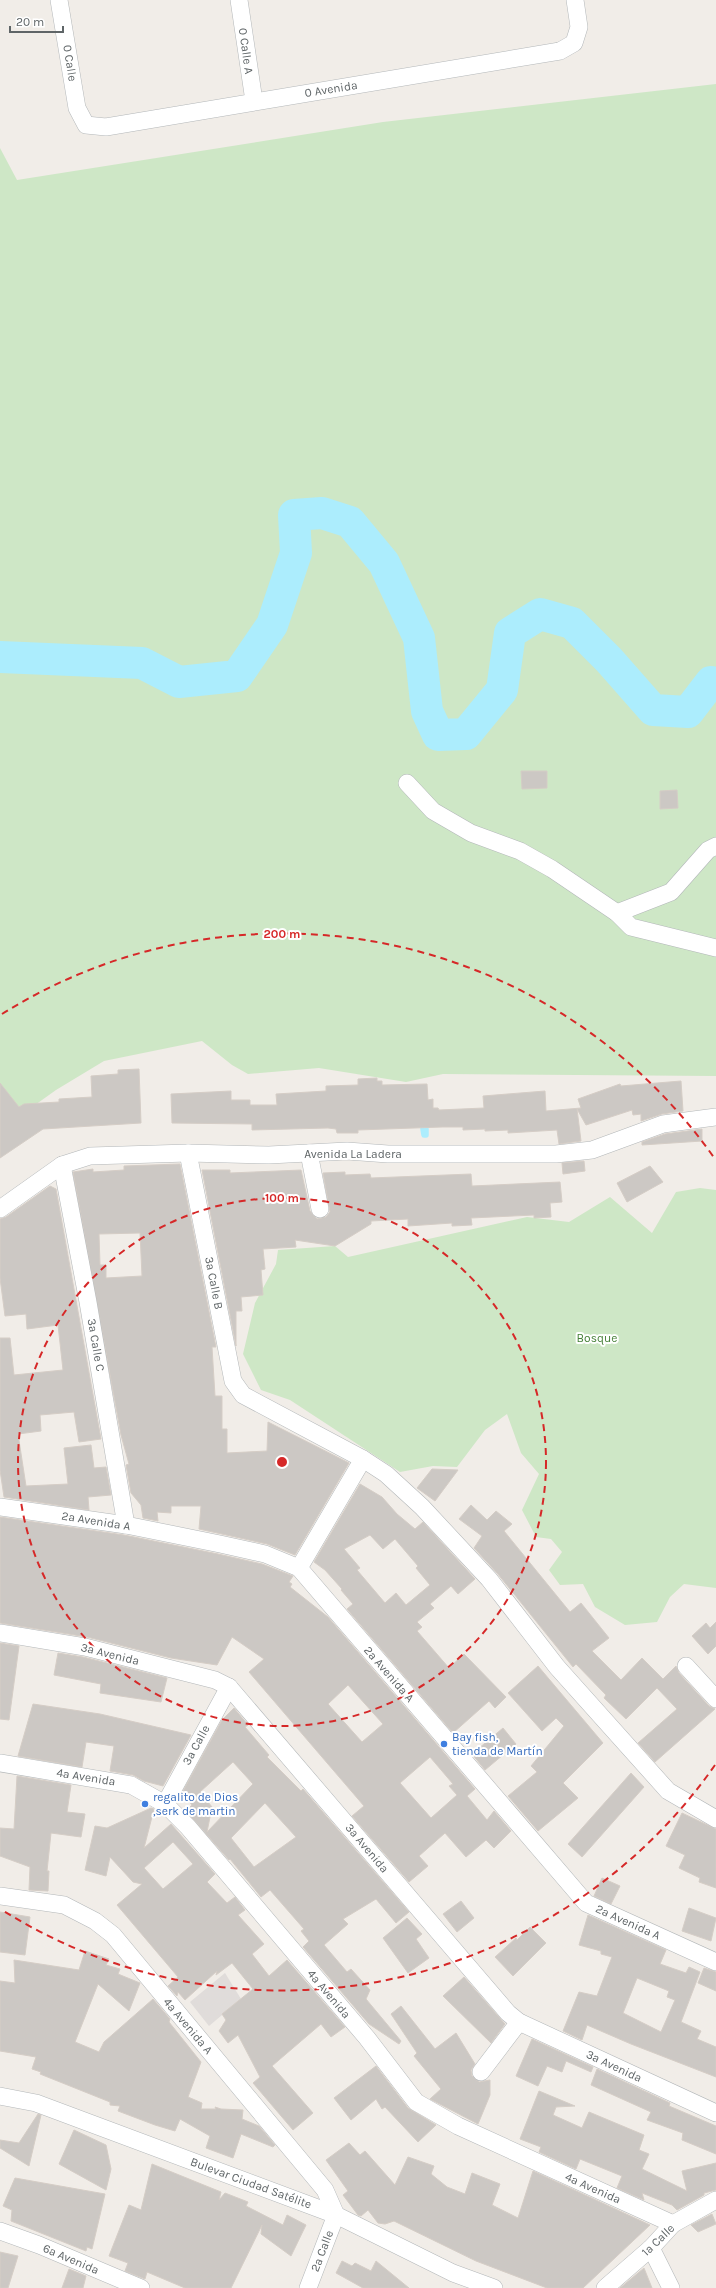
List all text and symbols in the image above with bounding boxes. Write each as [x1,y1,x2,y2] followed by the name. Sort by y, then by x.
[10,8,63,34] scale bar
[16,15,44,29] text: 20 m
[236,27,256,75] street label: 0 Calle A
[60,44,80,82] street label: 0 Calle
[304,78,358,100] street label: 0 Avenida
[264,927,300,941] text: 200 m
[304,1147,402,1161] street label: Avenida La Ladera
[265,1191,299,1205] text: 100 m
[202,1255,226,1311] street label: 3a Calle B
[84,1317,108,1373] street label: 3a Calle C
[577,1331,617,1345] park label: Bosque
[275,1455,289,1469] centre of rings
[61,1509,132,1533] street label: 2a Avenida A
[79,1640,141,1668] street label: 3a Avenida
[361,1643,417,1705] street label: 2a Avenida A
[179,1723,213,1767] street label: 3a Calle
[452,1730,543,1758] place label: Bay fish, tienda de Martín
[439,1739,449,1749] marker: Bay fish, tienda de Martín
[56,1765,116,1789] street label: 4a Avenida
[153,1790,238,1818] place label: regalito de Dios ,serk de martin
[140,1799,150,1809] marker: regalito de Dios ,serk de martin
[342,1821,392,1875] street label: 3a Avenida
[593,1901,663,1943] street label: 2a Avenida A
[305,1967,353,2021] street label: 4a Avenida
[160,1995,216,2057] street label: 4a Avenida A
[584,2047,644,2085] street label: 3a Avenida
[188,2155,314,2211] street label: Bulevar Ciudad Satélite
[563,2170,623,2206] street label: 4a Avenida
[639,2221,677,2259] street label: 1a Calle
[308,2228,336,2274] street label: 2a Calle
[41,2241,101,2277] street label: 6a Avenida

